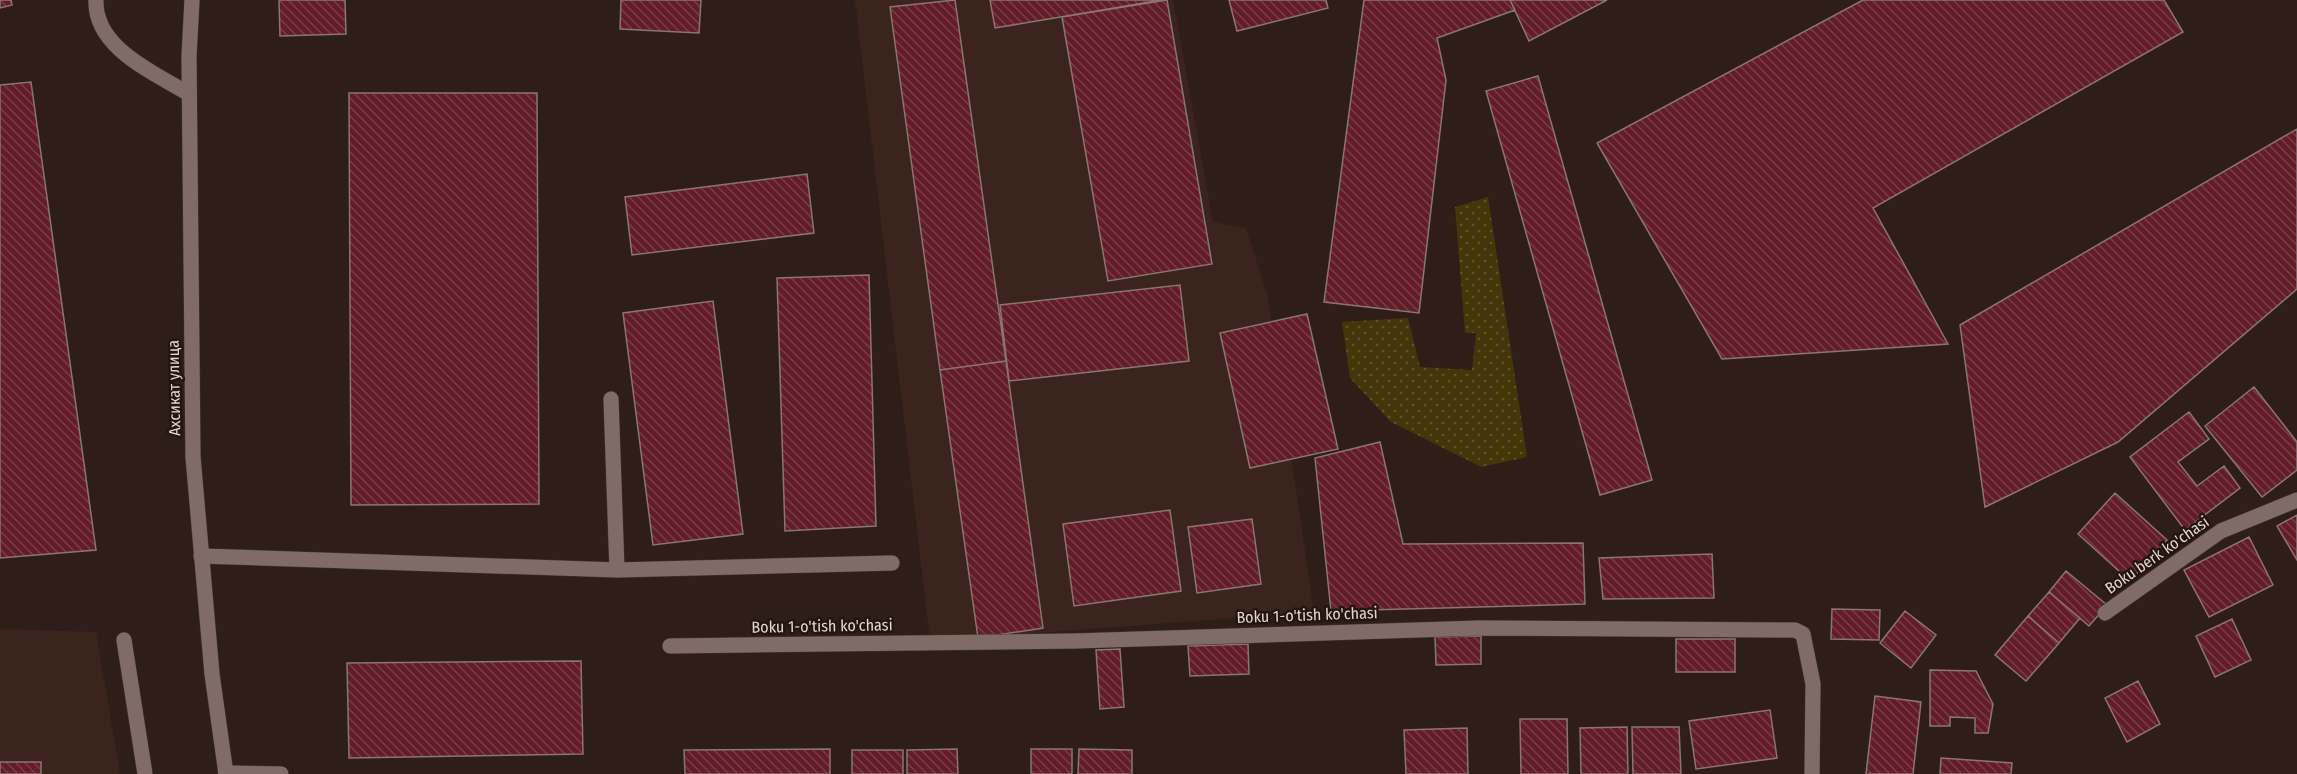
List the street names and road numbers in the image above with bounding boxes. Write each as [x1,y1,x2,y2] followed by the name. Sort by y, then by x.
[164,340,184,436] street label: Ахсикат улица
[2101,512,2213,598] street label: Boku berk ko'chasi
[1236,603,1378,627] street label: Boku 1-o'tish ko'chasi
[751,615,893,637] street label: Boku 1-o'tish ko'chasi

